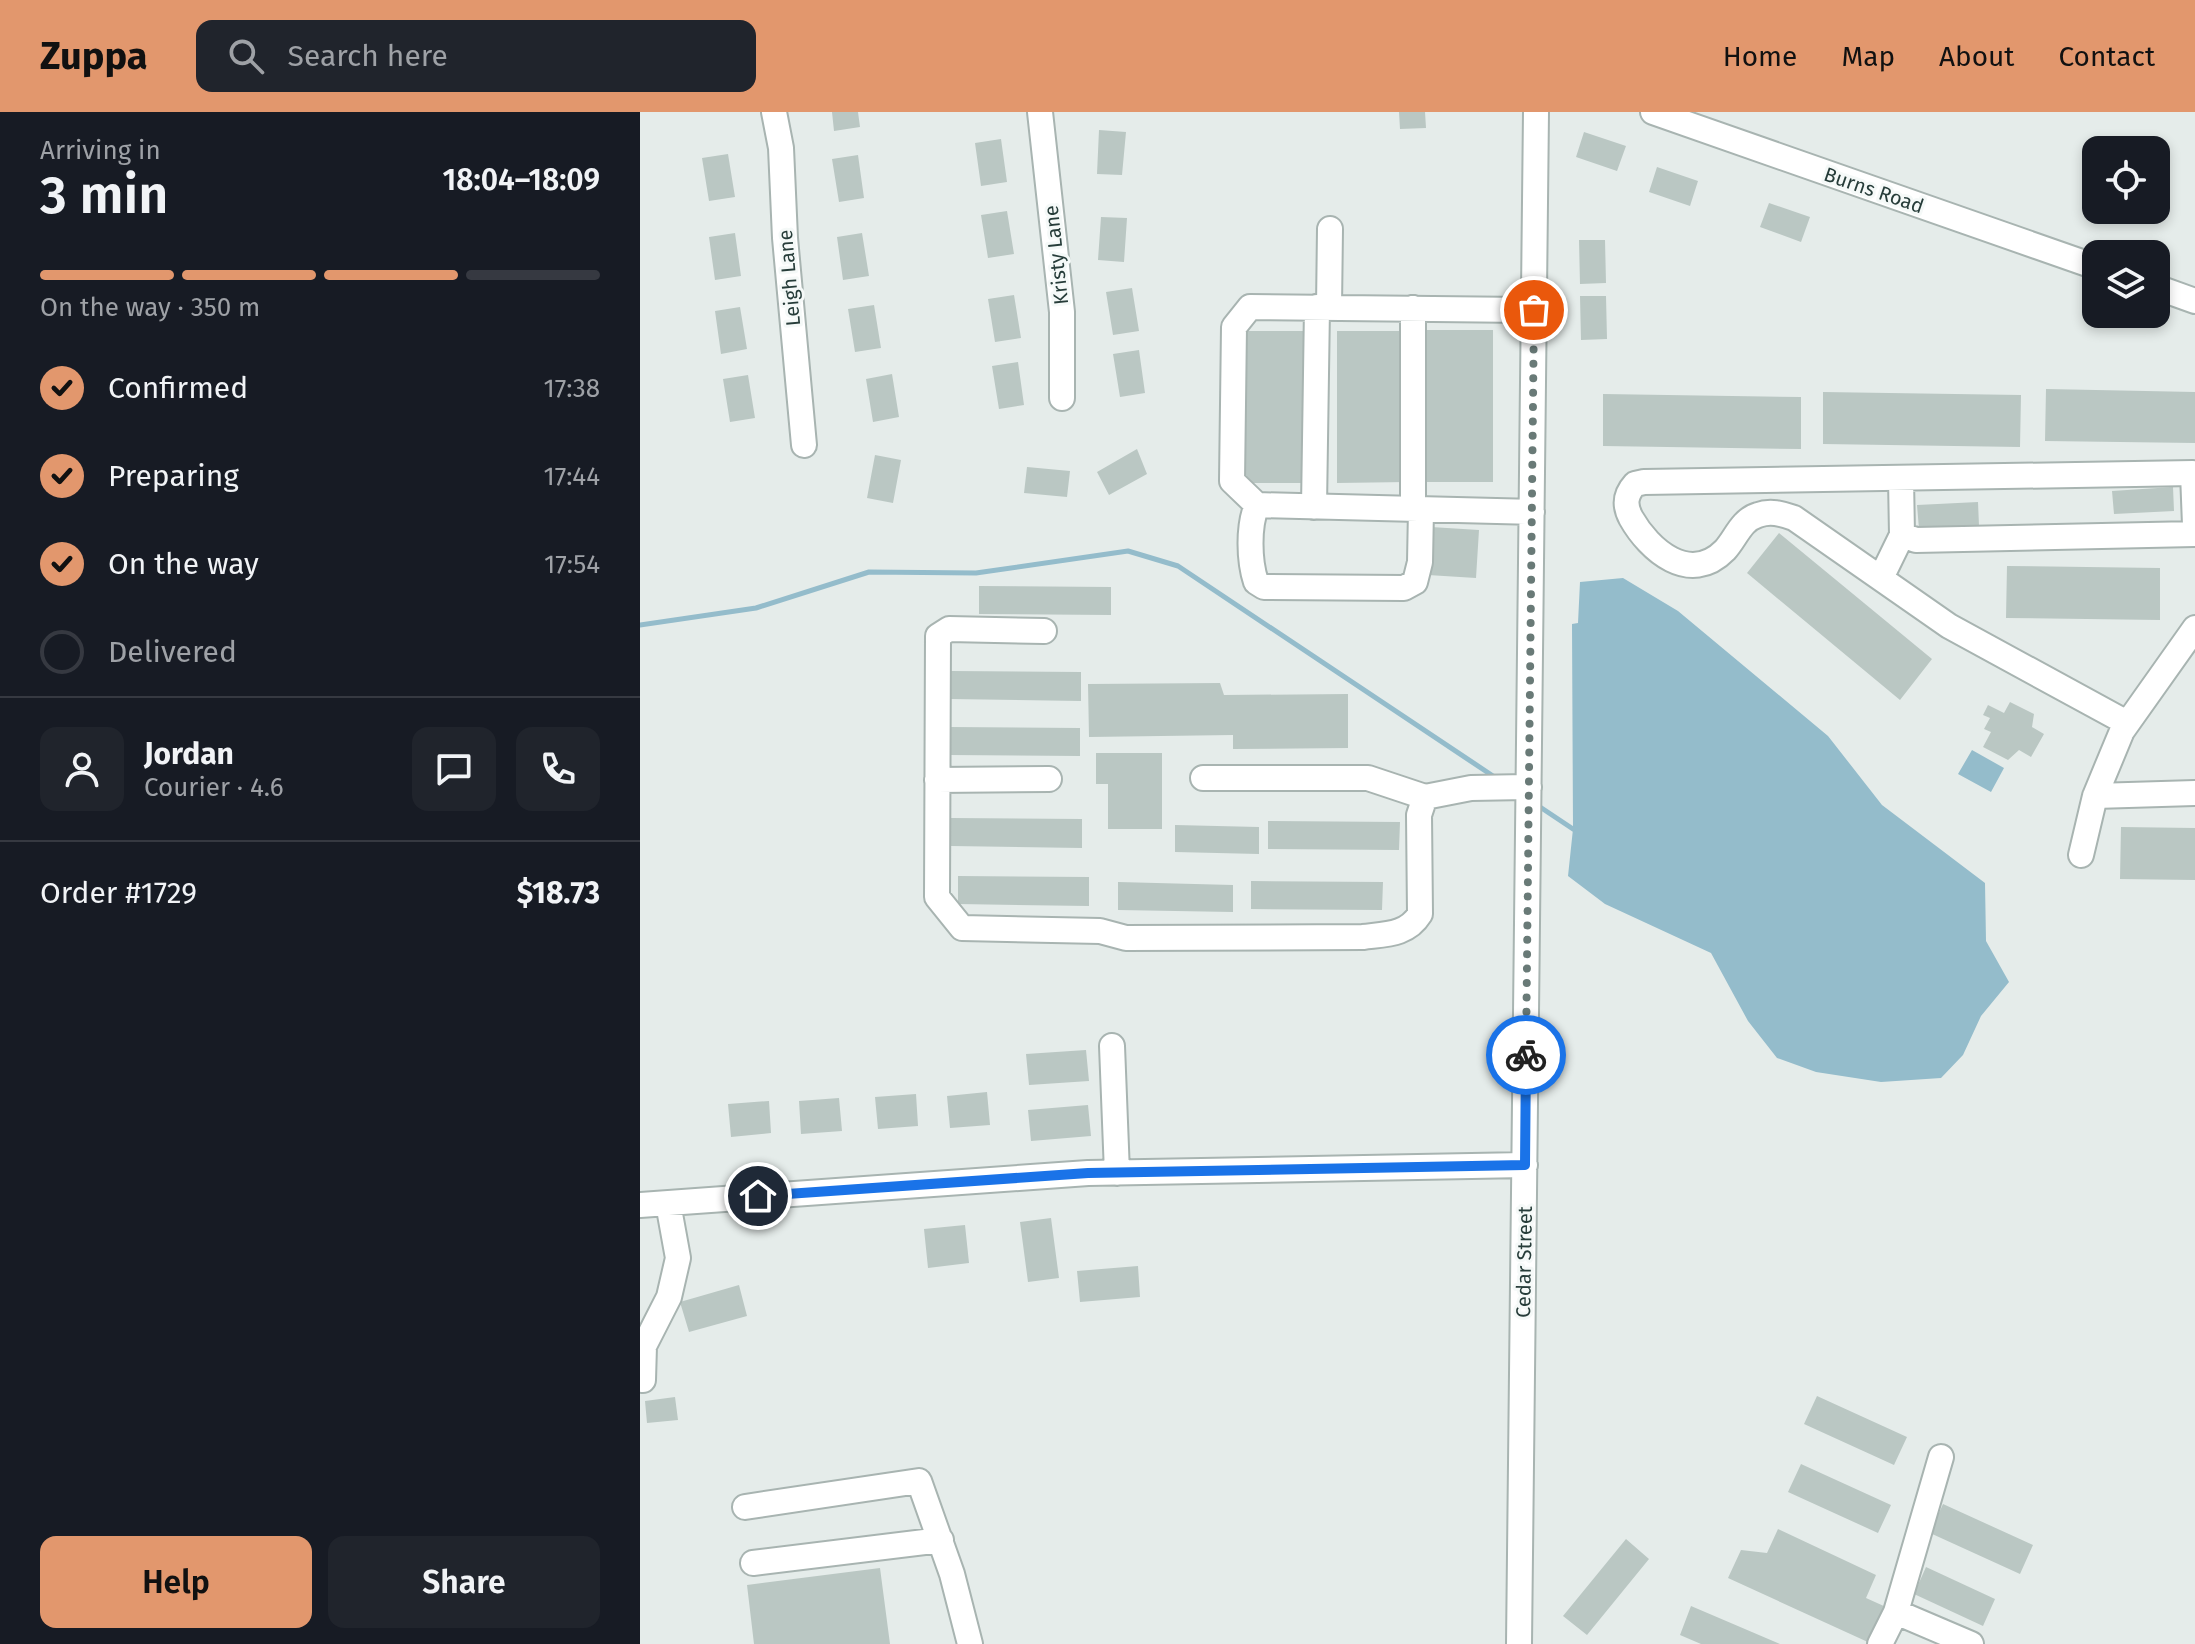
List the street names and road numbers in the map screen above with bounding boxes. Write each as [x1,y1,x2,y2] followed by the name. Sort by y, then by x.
[1821,162,1927,218] street label: Burns Road
[1039,204,1073,306] street label: Kristy Lane
[773,229,805,327] street label: Leigh Lane
[1511,1205,1537,1318] street label: Cedar Street

